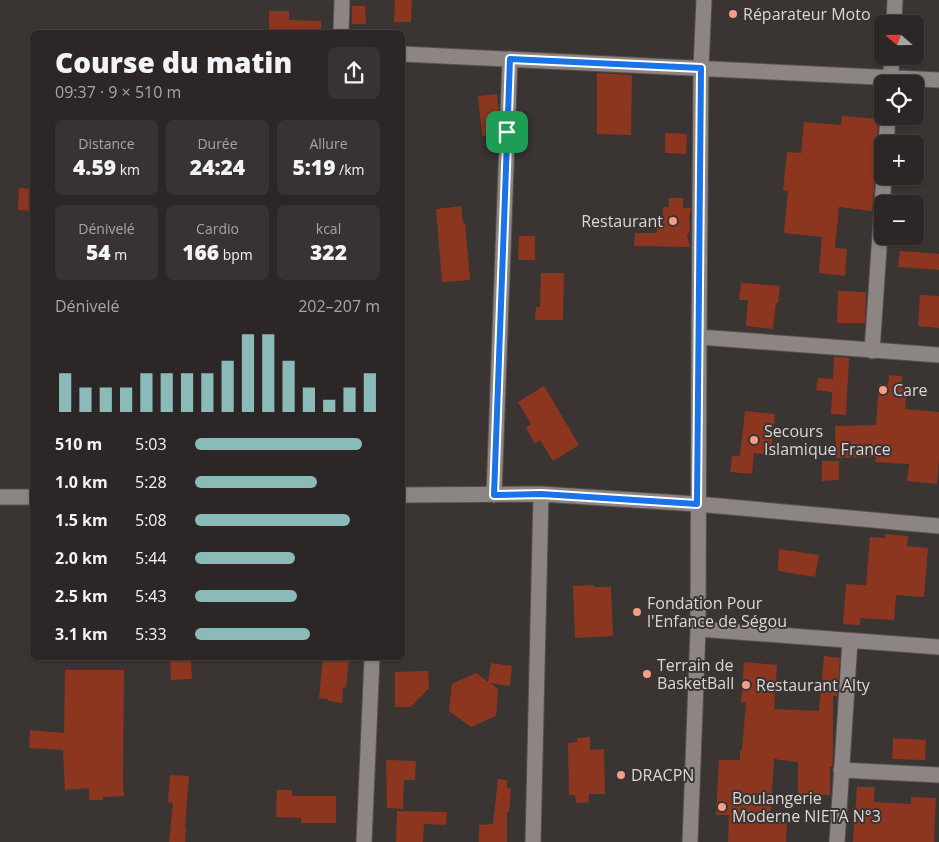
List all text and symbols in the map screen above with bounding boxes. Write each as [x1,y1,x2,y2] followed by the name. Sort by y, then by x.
[743,3,871,25] place label: Réparateur Moto
[727,8,739,20] marker: Réparateur Moto
[874,15,924,65] north arrow
[874,15,924,245] map controls
[55,43,292,81] text: Course du matin
[328,47,380,99] button: share
[874,75,924,125] button: locate
[55,81,181,103] text: 09:37 · 9 × 510 m
[486,111,528,153] pin
[493,118,521,146] icon: arrive
[78,134,135,153] text: Distance
[197,134,238,153] text: Durée
[309,134,348,153] text: Allure
[874,135,924,185] button: +
[73,153,116,181] text: 4.59
[190,153,245,181] text: 24:24
[292,153,335,181] text: 5:19
[116,160,140,179] text: km
[335,160,365,179] text: /km
[874,195,924,245] button: −
[581,210,663,232] place label: Restaurant
[667,215,679,227] marker: Restaurant
[78,219,135,238] text: Dénivelé
[196,219,239,238] text: Cardio
[316,219,341,238] text: kcal
[86,238,111,266] text: 54
[182,238,219,266] text: 166
[310,238,347,266] text: 322
[111,245,127,264] text: m
[219,245,253,264] text: bpm
[55,295,119,317] text: Dénivelé
[298,295,380,317] text: 202–207 m
[893,379,928,401] place label: Care
[877,384,889,396] marker: Care
[764,420,891,460] place label: Secours Islamique France
[55,433,102,455] text: 510 m
[135,433,167,455] text: 5:03
[748,434,760,446] marker: Secours Islamique France
[55,471,108,493] text: 1.0 km
[135,471,167,493] text: 5:28
[55,509,108,531] text: 1.5 km
[135,509,167,531] text: 5:08
[55,547,108,569] text: 2.0 km
[135,547,167,569] text: 5:44
[55,585,108,607] text: 2.5 km
[135,585,167,607] text: 5:43
[647,592,787,632] place label: Fondation Pour l'Enfance de Ségou
[631,606,643,618] marker: Fondation Pour l'Enfance de Ségou
[55,623,108,645] text: 3.1 km
[135,623,167,645] text: 5:33
[657,654,734,694] place label: Terrain de BasketBall
[641,668,653,680] marker: Terrain de BasketBall
[756,674,871,696] place label: Restaurant Alty
[740,679,752,691] marker: Restaurant Alty
[631,764,694,786] place label: DRACPN
[615,769,627,781] marker: DRACPN
[732,787,881,827] place label: Boulangerie Moderne NIETA N°3
[716,801,728,813] marker: Boulangerie Moderne NIETA N°3

